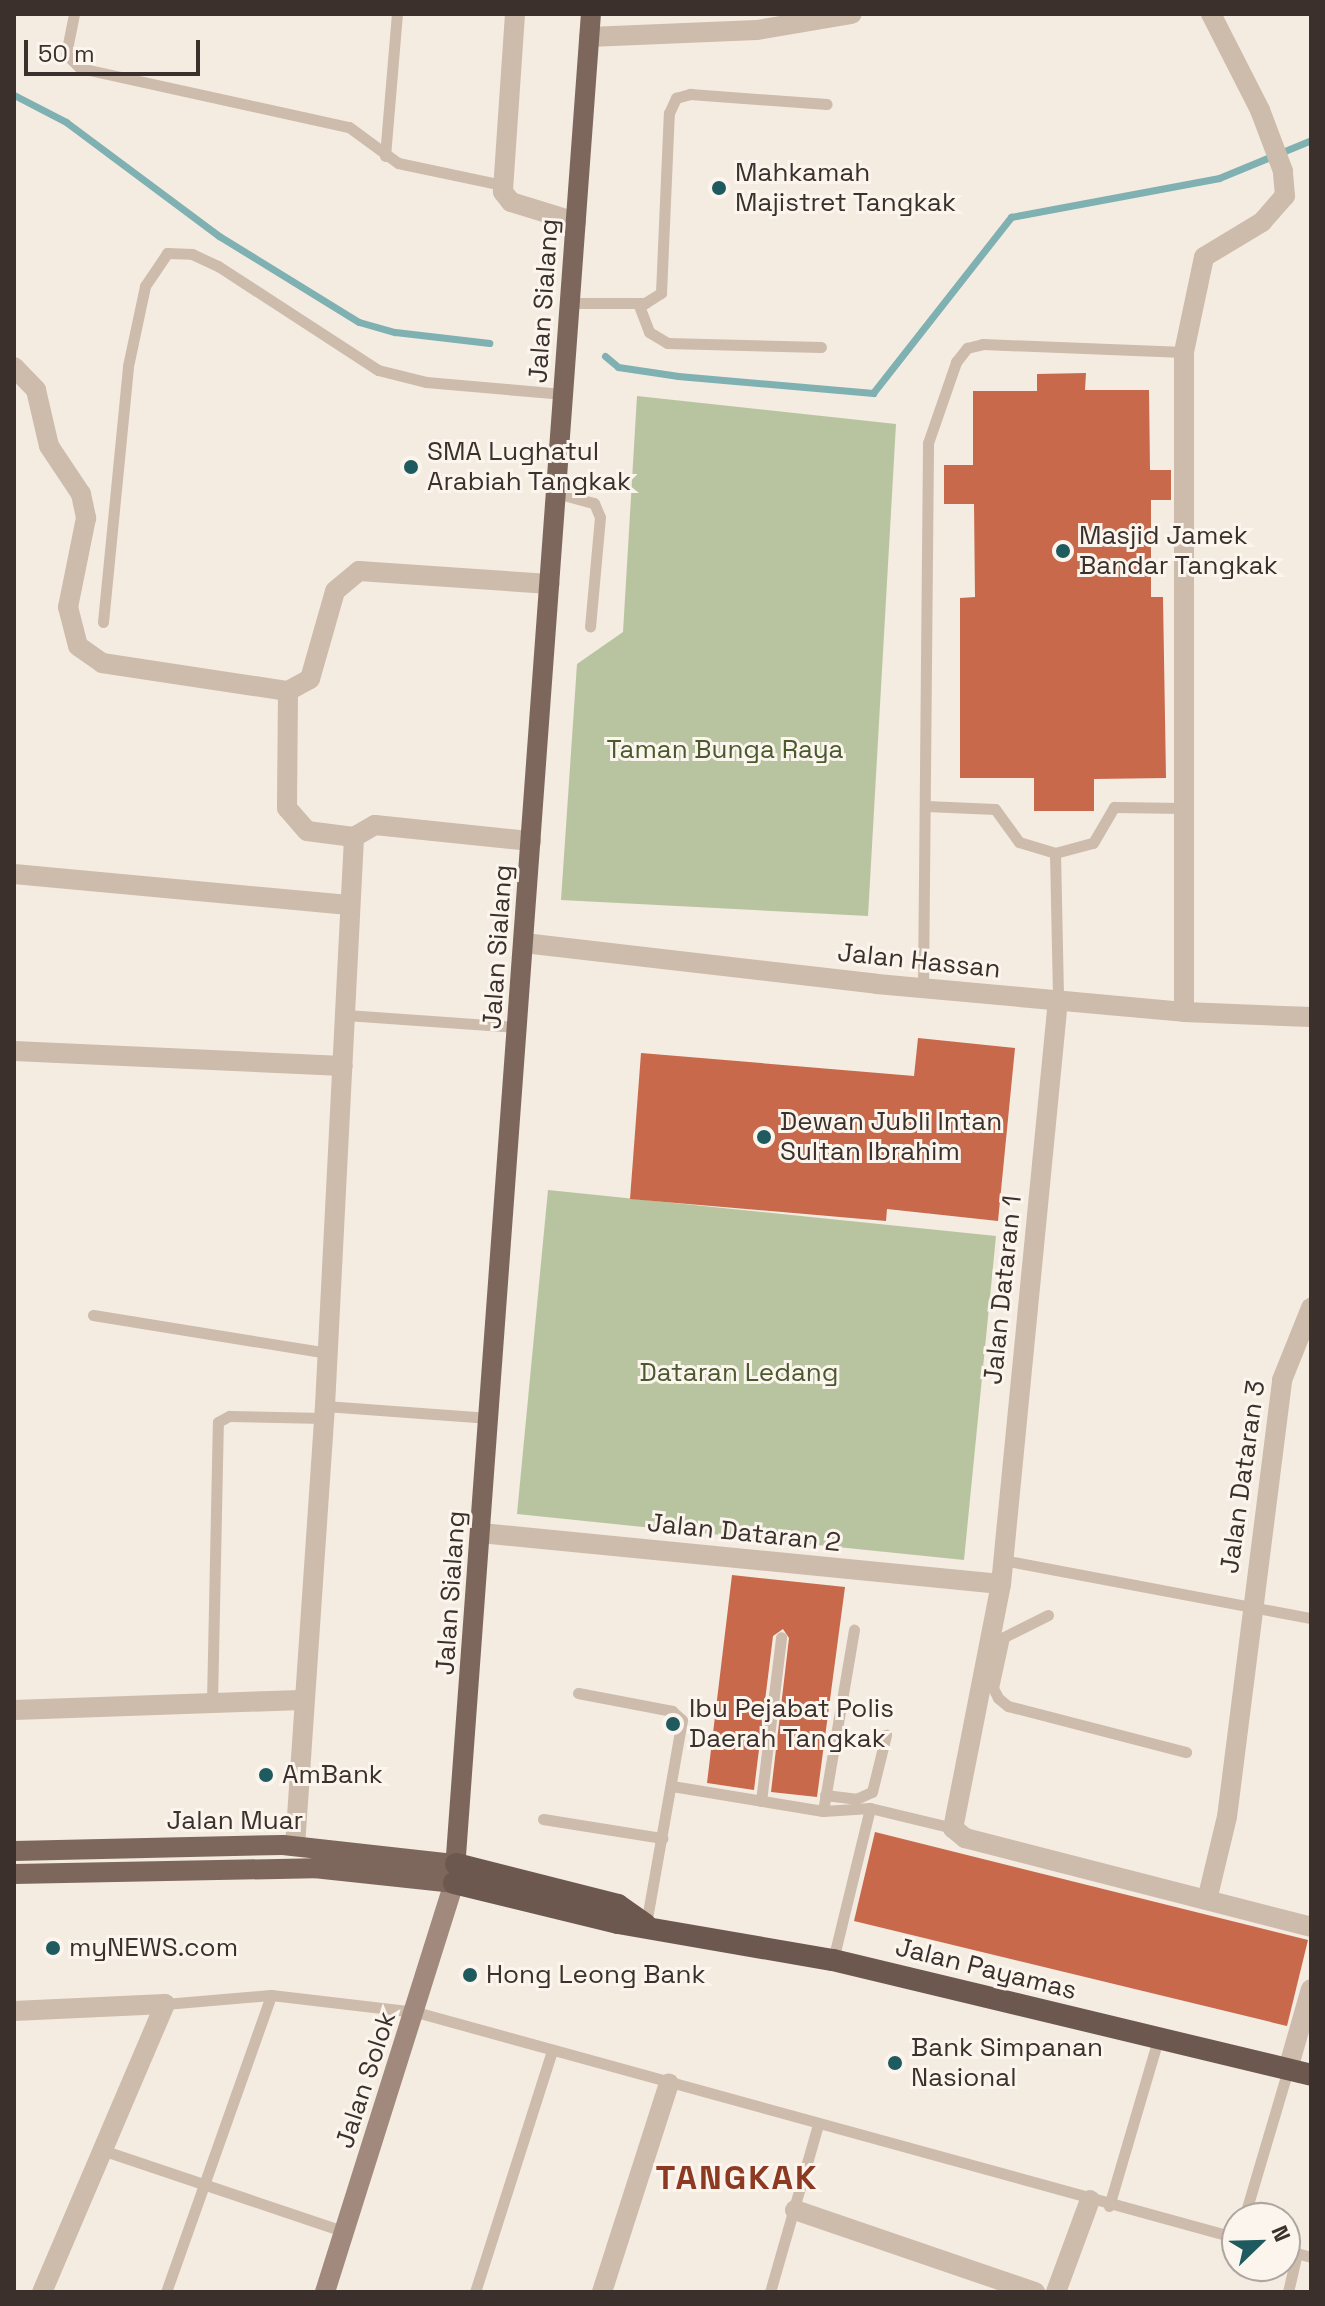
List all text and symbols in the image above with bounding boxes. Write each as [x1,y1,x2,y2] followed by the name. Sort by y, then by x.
[28,24,204,74] scale bar
[38,38,95,69] text: 50 m
[735,157,957,218] place label: Mahkamah Majistret Tangkak
[710,179,728,197] marker: Mahkamah Majistret Tangkak
[523,218,565,384] street label: Jalan Sialang
[427,436,632,498] place label: SMA Lughatul Arabiah Tangkak
[402,458,420,476] marker: SMA Lughatul Arabiah Tangkak
[1079,520,1278,582] place label: Masjid Jamek Bandar Tangkak
[1054,542,1072,560] marker: Masjid Jamek Bandar Tangkak
[606,734,844,766] park label: Taman Bunga Raya
[477,864,519,1030] street label: Jalan Sialang
[836,937,1002,985] street label: Jalan Hassan
[780,1106,1002,1168] place label: Dewan Jubli Intan Sultan Ibrahim
[755,1128,773,1146] marker: Dewan Jubli Intan Sultan Ibrahim
[978,1194,1028,1386] street label: Jalan Dataran 1
[640,1357,838,1389] park label: Dataran Ledang
[1214,1379,1272,1575] street label: Jalan Dataran 3
[646,1507,842,1559] street label: Jalan Dataran 2
[430,1510,472,1676] street label: Jalan Sialang
[689,1693,894,1754] place label: Ibu Pejabat Polis Daerah Tangkak
[664,1715,682,1733] marker: Ibu Pejabat Polis Daerah Tangkak
[282,1759,383,1791] place label: AmBank
[257,1766,275,1784] marker: AmBank
[167,1805,303,1837] street label: Jalan Muar
[892,1931,1080,2007] street label: Jalan Payamas
[69,1932,238,1964] place label: myNEWS.com
[44,1939,62,1957] marker: myNEWS.com
[486,1959,705,1991] place label: Hong Leong Bank
[461,1966,479,1984] marker: Hong Leong Bank
[329,2008,403,2152] street label: Jalan Solok
[911,2032,1103,2094] place label: Bank Simpanan Nasional
[886,2054,904,2072] marker: Bank Simpanan Nasional
[656,2158,818,2198] district label: TANGKAK
[1221,2202,1301,2282] north arrow
[1265,2221,1297,2246] text: N

